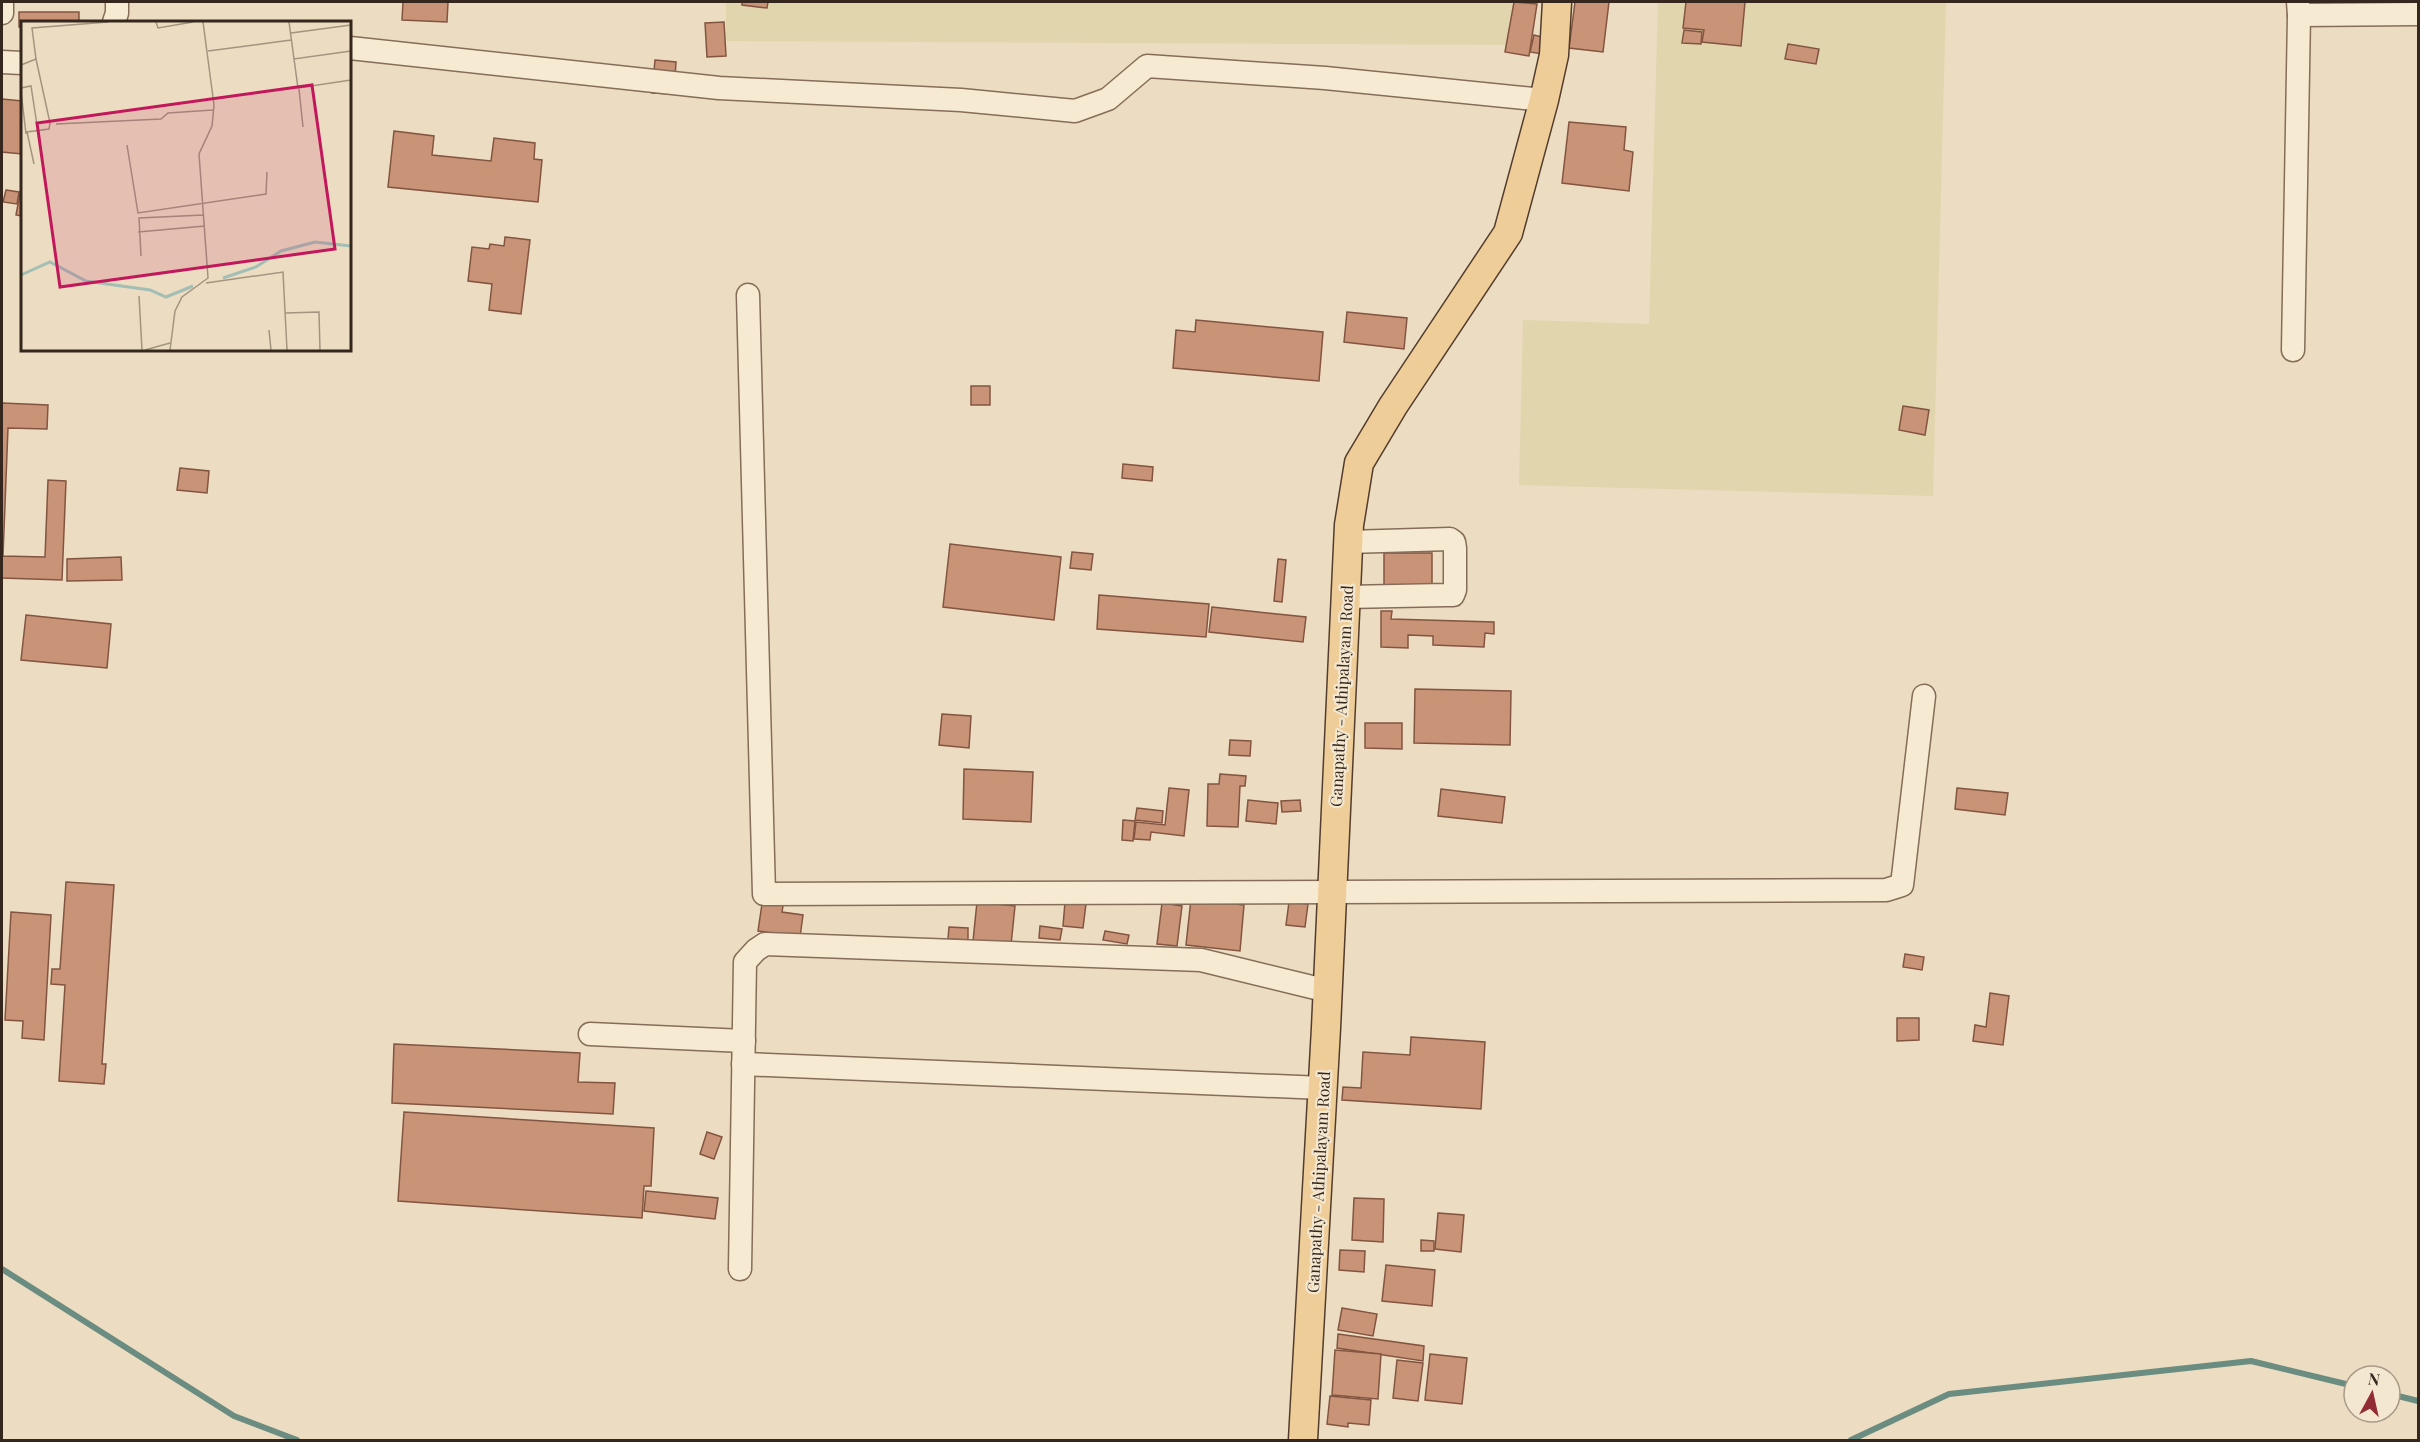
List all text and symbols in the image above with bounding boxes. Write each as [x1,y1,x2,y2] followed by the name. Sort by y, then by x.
[21,21,351,351] inset map
[1325,585,1357,807] street label: Ganapathy - Athipalayam Road
[1302,1071,1334,1293] street label: Ganapathy - Athipalayam Road
[2342,1364,2402,1424] north arrow
[2367,1367,2382,1390] text: N

